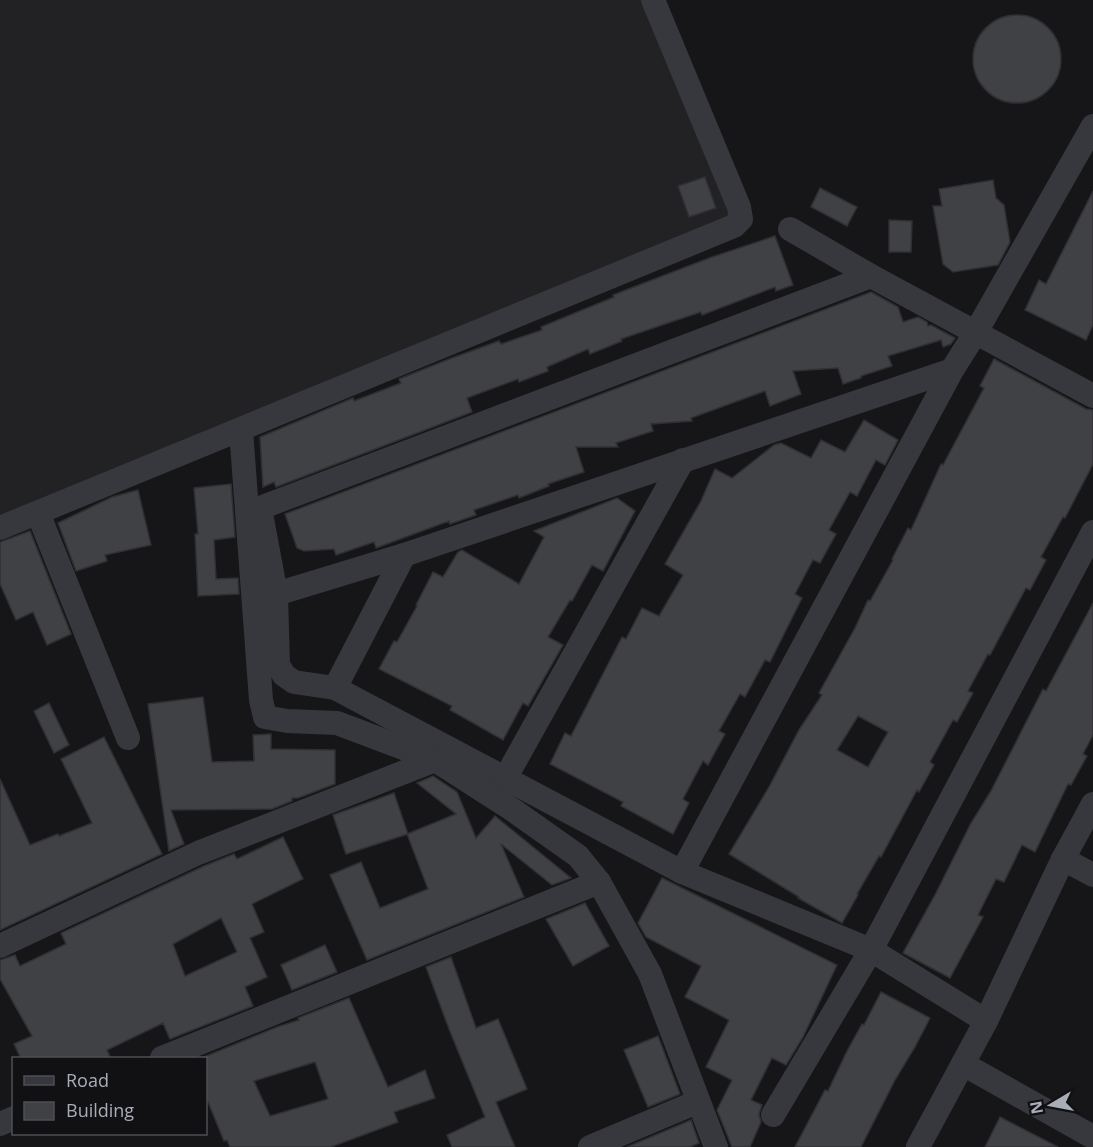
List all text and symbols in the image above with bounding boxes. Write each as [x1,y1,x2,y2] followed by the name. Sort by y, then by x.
[12,1057,207,1135] legend
[66,1068,109,1092] text: Road
[1021,1075,1081,1135] north arrow
[66,1098,134,1122] text: Building
[1024,1099,1048,1116] text: N

